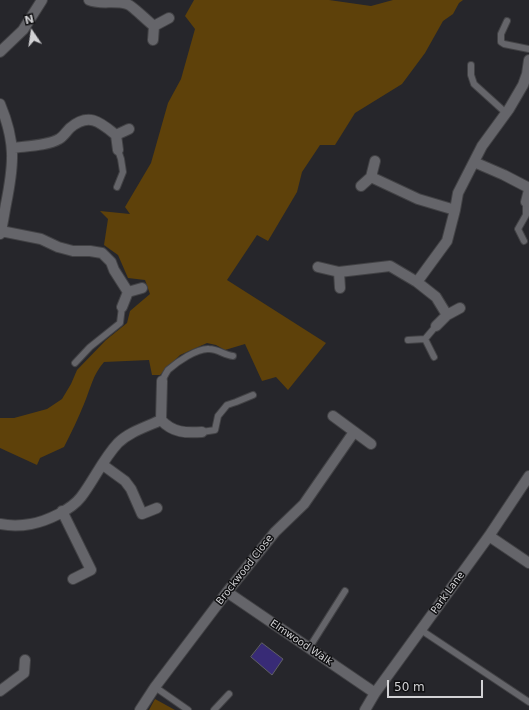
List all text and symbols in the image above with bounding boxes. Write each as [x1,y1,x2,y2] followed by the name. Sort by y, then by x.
[12,12,52,52] north arrow
[23,12,35,27] text: N
[214,533,276,607] street label: Brockwood Close
[429,570,467,616] street label: Park Lane
[267,618,335,668] street label: Elmwood Walk
[389,672,485,698] scale bar
[394,680,425,694] text: 50 m

